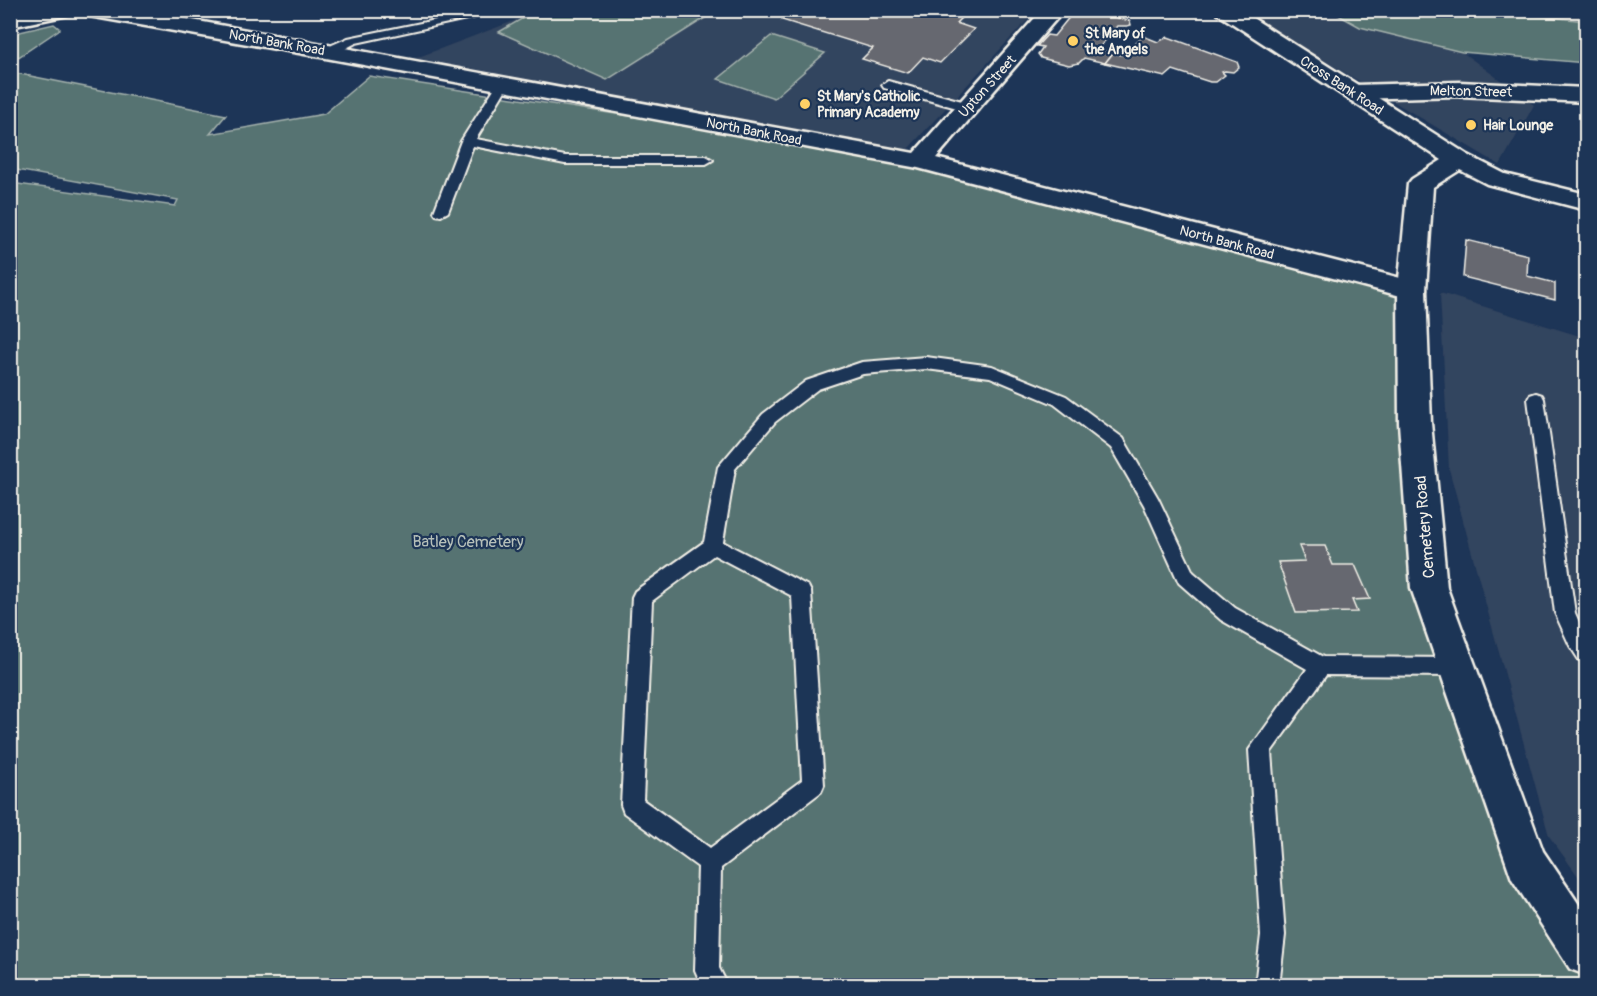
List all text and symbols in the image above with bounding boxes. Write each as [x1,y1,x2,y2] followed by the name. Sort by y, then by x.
[1084,25,1148,58] place label: St Mary of the Angels
[228,26,326,59] street label: North Bank Road
[1066,34,1080,48] marker: St Mary of the Angels
[955,51,1020,121] street label: Upton Street
[1297,52,1387,119] street label: Cross Bank Road
[1430,82,1513,101] street label: Melton Street
[817,88,921,121] place label: St Mary's Catholic Primary Academy
[798,97,812,111] marker: St Mary's Catholic Primary Academy
[705,114,803,149] street label: North Bank Road
[1483,117,1554,134] place label: Hair Lounge
[1464,118,1478,132] marker: Hair Lounge
[1178,222,1276,263] street label: North Bank Road
[1411,475,1439,579] street label: Cemetery Road
[412,532,524,552] park label: Batley Cemetery

